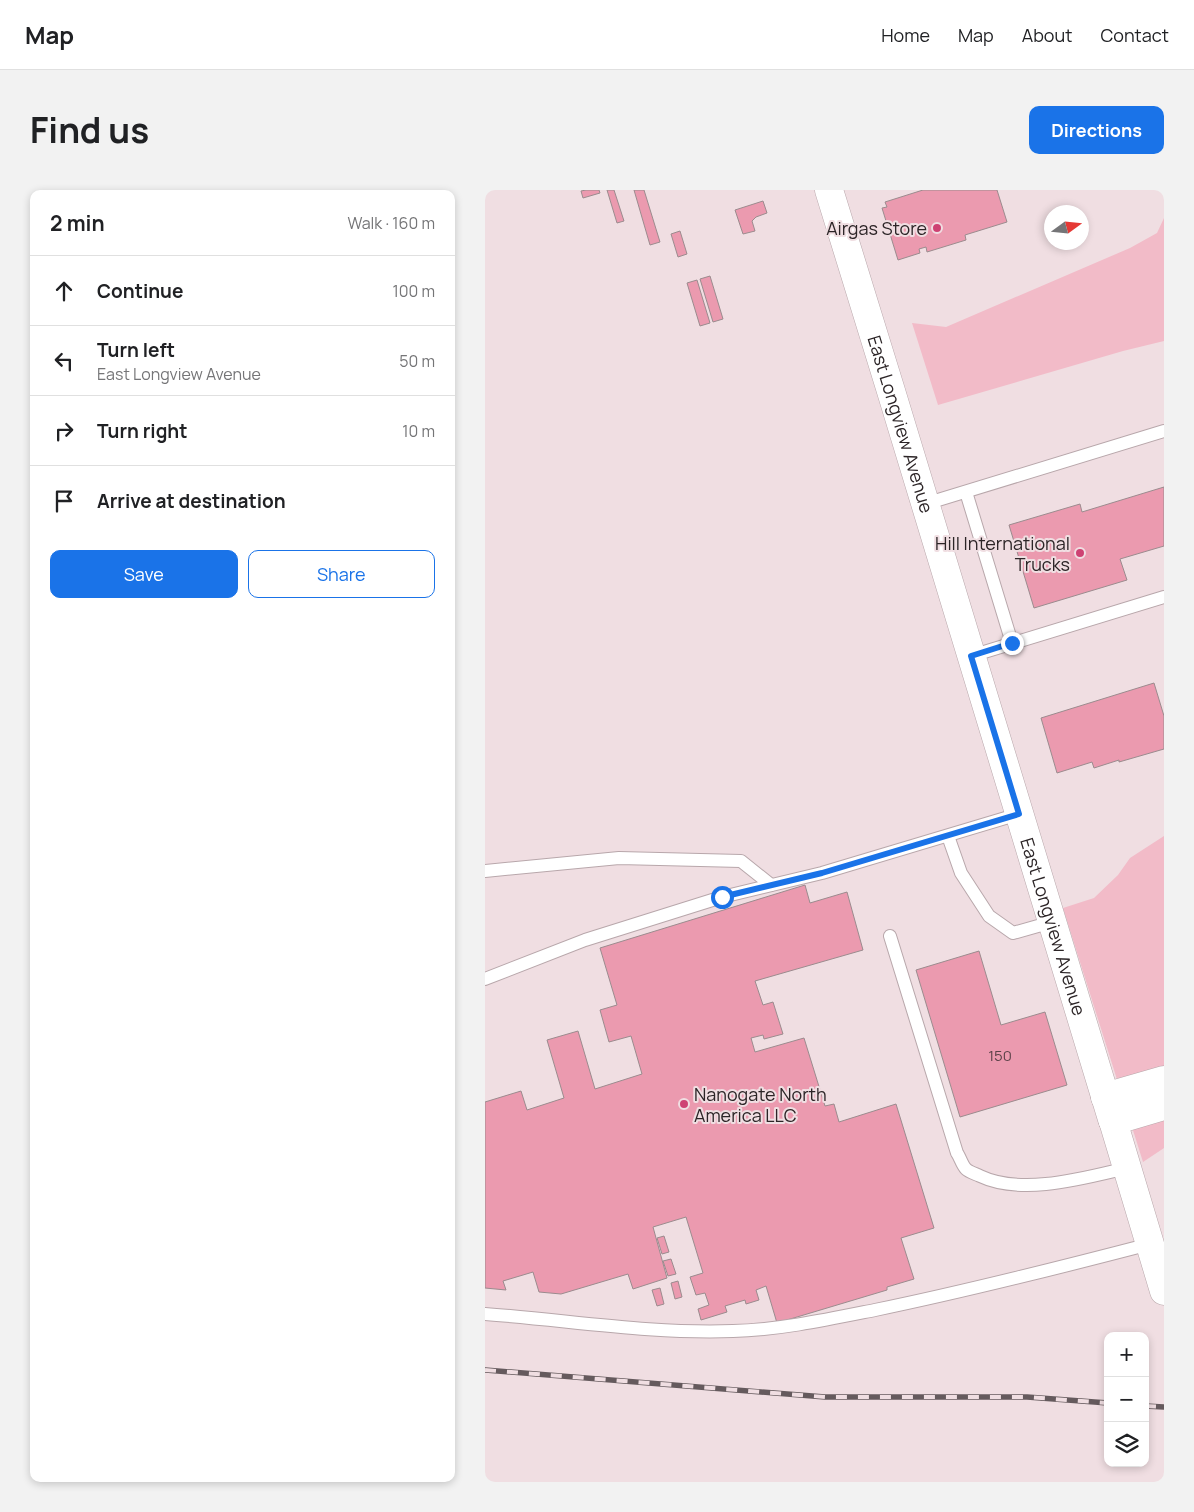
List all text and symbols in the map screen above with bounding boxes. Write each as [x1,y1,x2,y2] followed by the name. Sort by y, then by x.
[25,18,74,51] text: Map
[881,23,930,47] text: Home
[958,23,994,47] text: Map
[1022,23,1072,47] text: About
[1100,23,1169,47] text: Contact
[30,106,149,154] text: Find us
[1029,106,1164,154] button: Directions
[1044,205,1089,250] north arrow
[50,209,105,237] text: 2 min
[347,212,435,234] text: Walk · 160 m
[826,216,927,240] place label: Airgas Store
[931,222,943,234] marker: Airgas Store
[50,277,78,305] icon: ahead
[97,278,183,304] text: Continue
[392,280,435,302] text: 100 m
[863,332,939,516] street label: East Longview Avenue
[97,337,175,363] text: Turn left
[50,347,78,375] icon: left
[399,350,435,372] text: 50 m
[97,363,261,385] text: East Longview Avenue
[50,417,78,445] icon: right
[97,418,187,444] text: Turn right
[402,420,435,442] text: 10 m
[50,487,78,515] icon: arrive
[97,488,286,514] text: Arrive at destination
[935,531,1070,576] place label: Hill International Trucks
[1074,547,1086,559] marker: Hill International Trucks
[50,550,238,598] button: Save
[248,550,435,598] button: Share
[1001,632,1024,655] route end
[1015,835,1092,1018] street label: East Longview Avenue
[711,886,734,909] route start
[988,1045,1012,1066] house number: 150
[694,1082,827,1127] place label: Nanogate North America LLC
[678,1098,690,1110] marker: Nanogate North America LLC
[1104,1332,1149,1467] map controls
[1104,1332,1149,1377] button: +
[1104,1377,1149,1422] button: −
[1104,1422,1149,1467] button: layers

